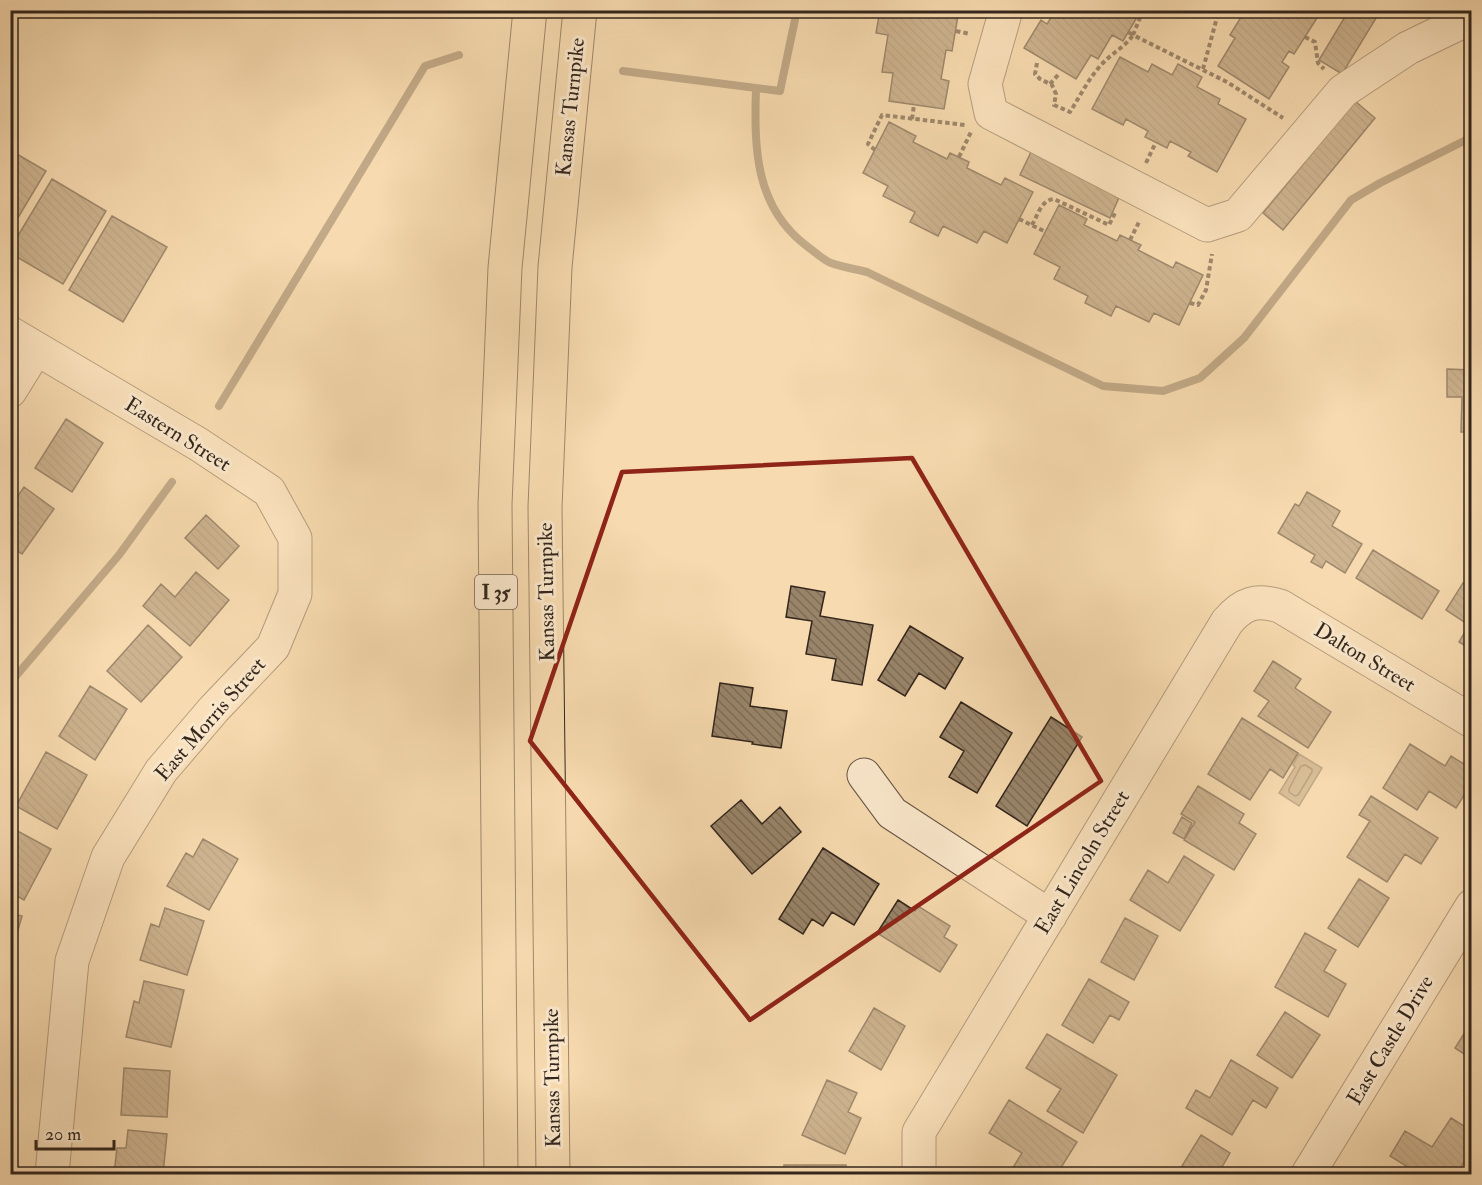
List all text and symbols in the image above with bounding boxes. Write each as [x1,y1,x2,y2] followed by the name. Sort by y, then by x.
[550,36,591,178] street label: Kansas Turnpike
[120,391,236,478] street label: Eastern Street
[532,522,561,662] street label: Kansas Turnpike
[475,575,517,609] road number: I 35
[1309,617,1421,698] street label: Dalton Street
[149,652,272,787] street label: East Morris Street
[1029,785,1136,939] street label: East Lincoln Street
[1341,970,1440,1110] street label: East Castle Drive
[538,1008,567,1148] street label: Kansas Turnpike
[36,1113,114,1151] scale bar
[45,1123,81,1146] text: 20 m

